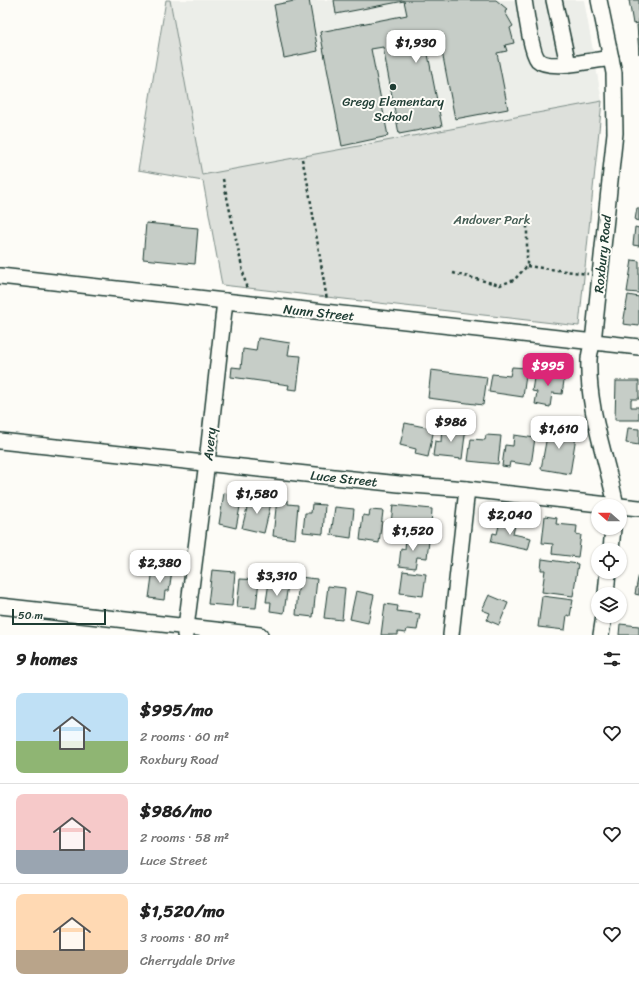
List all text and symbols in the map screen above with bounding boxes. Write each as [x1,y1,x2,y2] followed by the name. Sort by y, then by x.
[383,30,449,64] pin: $1,930
[395,31,437,54] text: $1,930
[388,82,398,92] marker: Gregg Elementary School
[342,90,444,128] place label: Gregg Elementary School
[452,208,531,231] park label: Andover Park
[587,213,618,294] street label: Roxbury Road
[282,297,356,328] street label: Nunn Street
[524,353,572,387] pin: $995
[532,354,564,377] text: $995
[427,409,475,443] pin: $986
[435,410,467,433] text: $986
[526,416,592,450] pin: $1,610
[539,417,579,440] text: $1,610
[196,426,223,463] street label: Avery
[309,464,379,493] street label: Luce Street
[224,481,290,515] pin: $1,580
[236,482,278,505] text: $1,580
[591,499,627,535] north arrow
[591,499,627,623] map controls
[477,502,543,536] pin: $2,040
[488,503,532,526] text: $2,040
[380,518,446,552] pin: $1,520
[392,519,434,542] text: $1,520
[591,543,627,579] button: locate
[127,550,193,584] pin: $2,380
[139,551,181,574] text: $2,380
[244,563,310,597] pin: $3,310
[257,564,297,587] text: $3,310
[591,587,627,623] button: layers
[18,606,43,625] text: 50 m
[12,607,106,626] scale bar
[16,644,77,674] text: 9 homes
[601,648,623,670] icon: filters
[140,695,213,725] text: $995/mo
[48,709,96,757] icon: home
[601,722,623,744] icon: heart
[140,725,229,748] text: 2 rooms · 60 m²
[140,748,218,771] text: Roxbury Road
[140,796,212,826] text: $986/mo
[48,810,96,858] icon: home
[601,823,623,845] icon: heart
[140,826,229,849] text: 2 rooms · 58 m²
[140,849,207,872] text: Luce Street
[140,896,224,926] text: $1,520/mo
[48,910,96,958] icon: home
[601,923,623,945] icon: heart
[140,926,229,949] text: 3 rooms · 80 m²
[140,949,235,972] text: Cherrydale Drive

